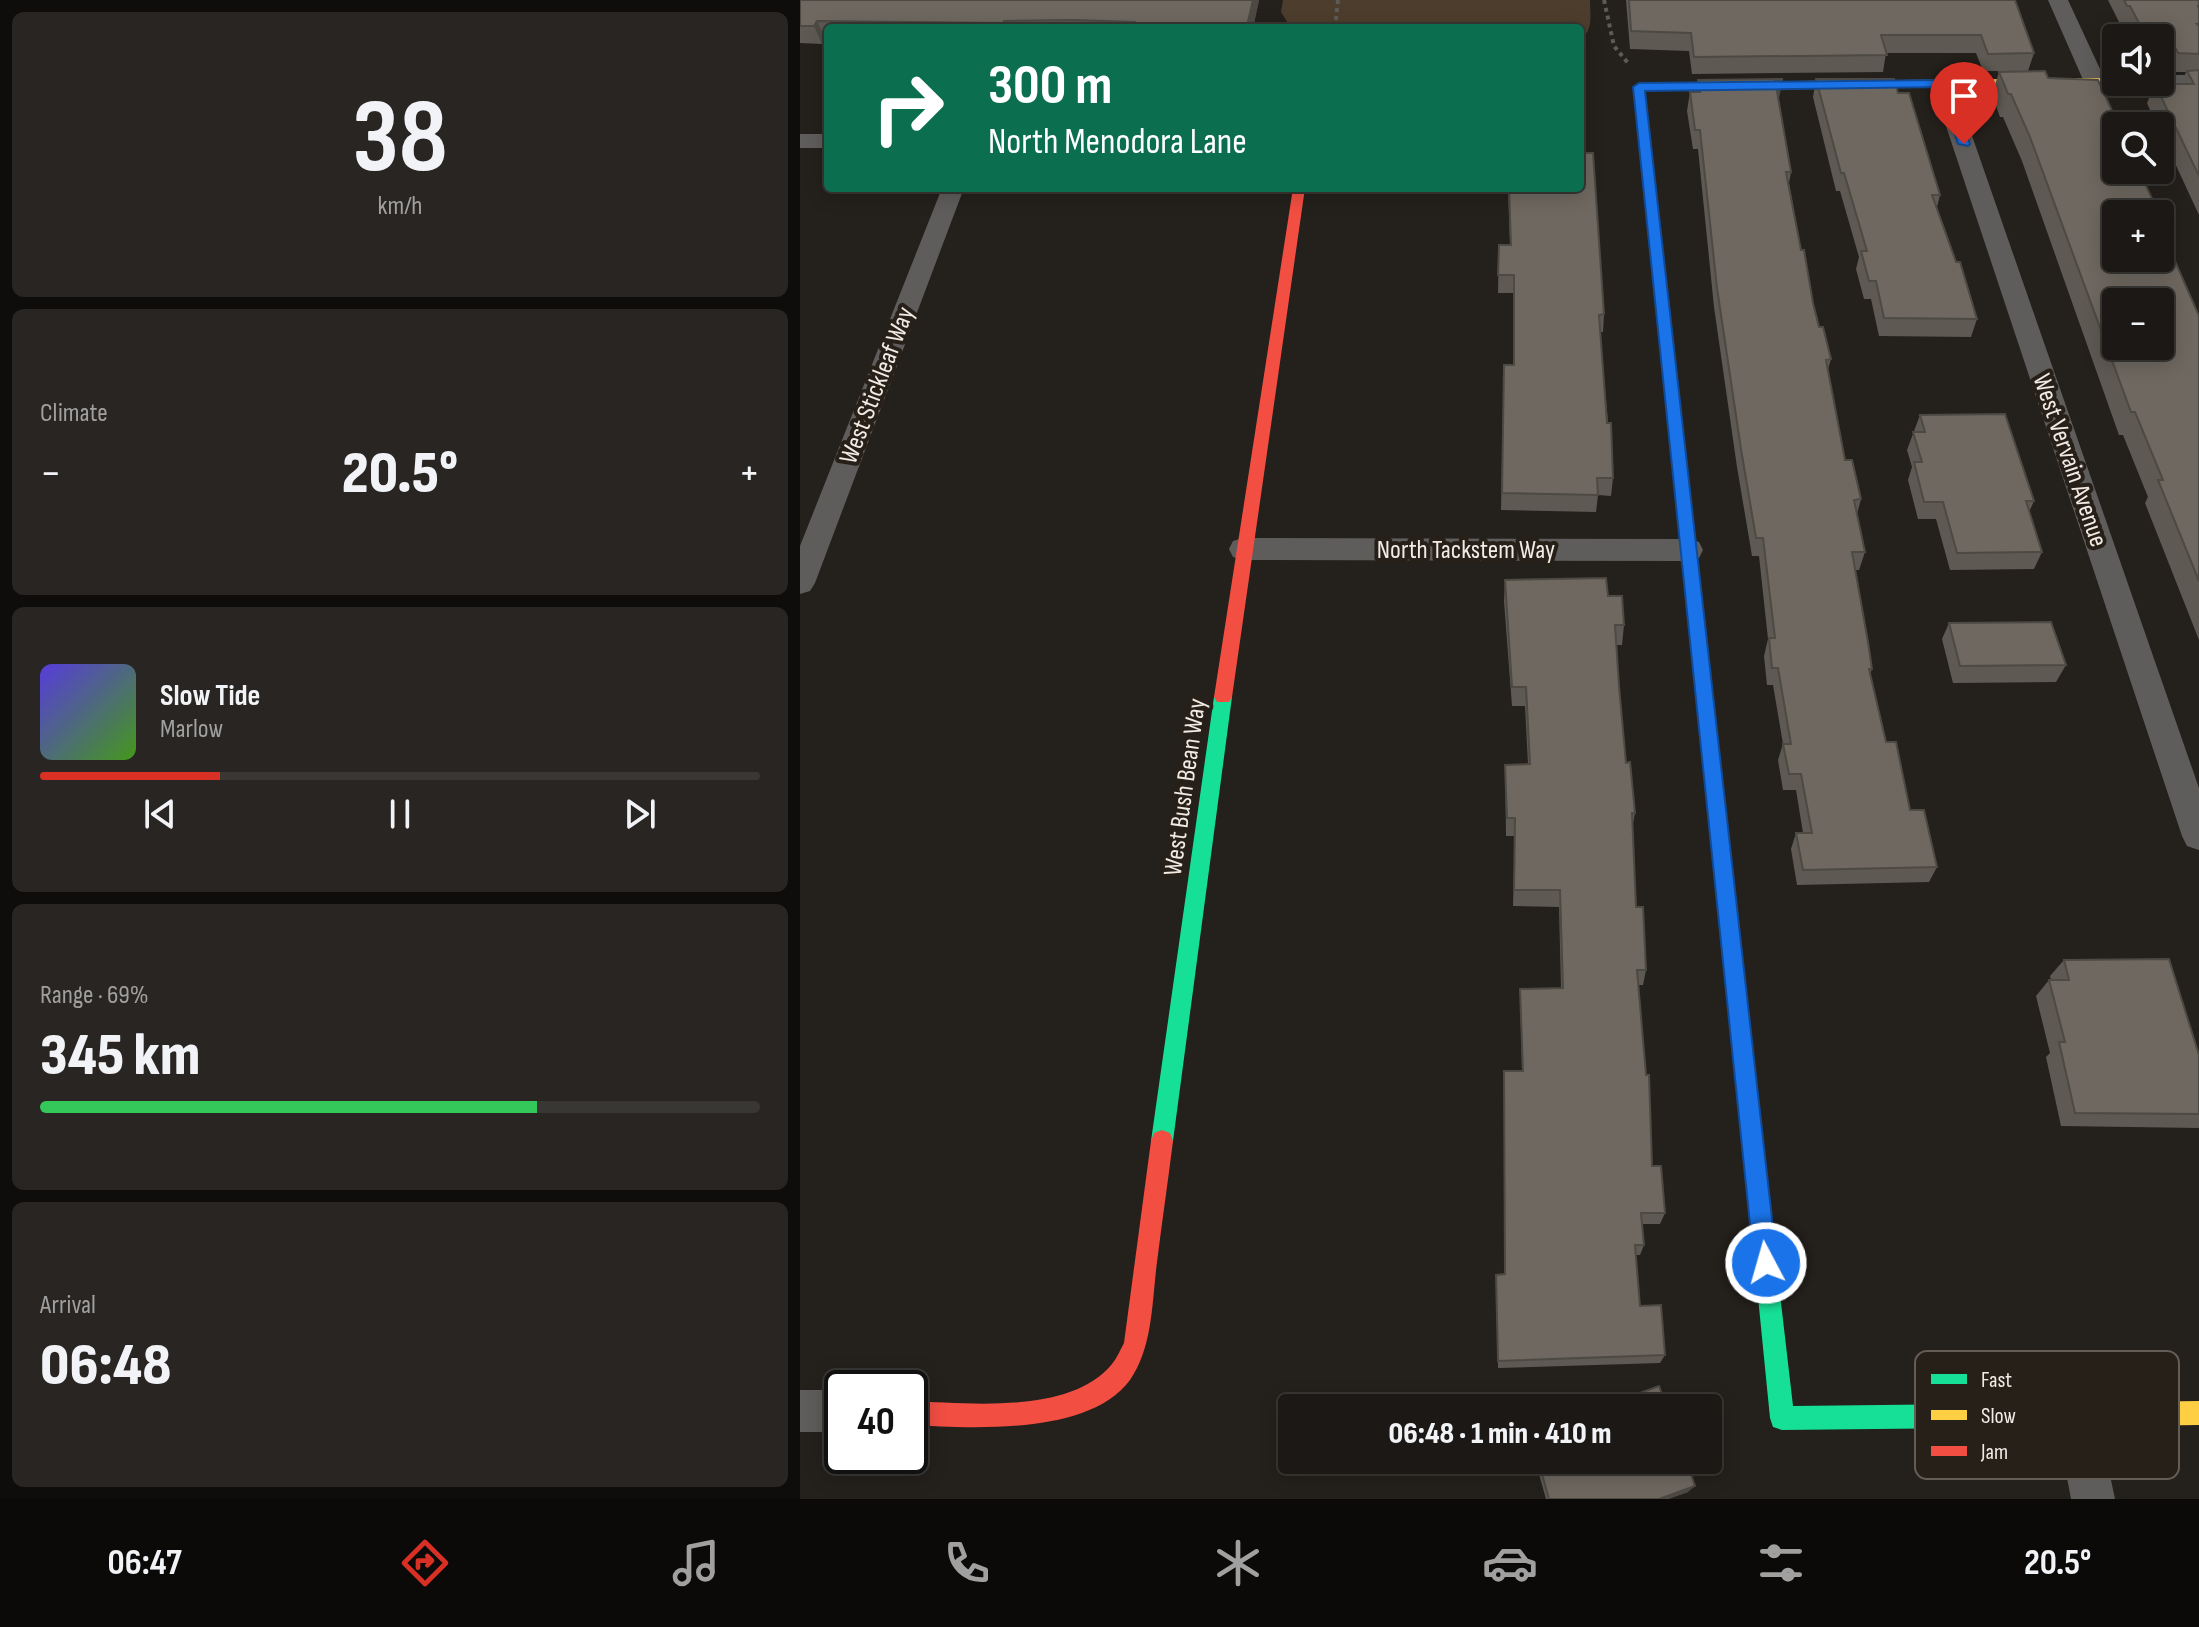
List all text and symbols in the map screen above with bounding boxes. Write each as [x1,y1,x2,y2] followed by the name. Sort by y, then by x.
[2102,24,2174,360] map controls
[2102,24,2174,96] button: sound
[988,53,1112,120] text: 300 m
[856,56,960,160] icon: right
[1930,62,1998,144] pin
[1942,74,1986,118] icon: arrive
[352,76,448,201] text: 38
[2102,112,2174,184] button: search
[988,121,1247,164] text: North Menodora Lane
[378,191,422,222] text: km/h
[2102,200,2174,272] button: +
[2102,288,2174,360] button: −
[833,303,922,468] street label: West Stickleaf Way
[2026,370,2114,551] street label: West Vervain Avenue
[40,398,108,429] text: Climate
[342,438,458,510] text: 20.5°
[40,447,62,500] text: −
[738,447,760,500] text: +
[1377,535,1555,566] street label: North Tackstem Way
[160,678,260,714] text: Slow Tide
[1158,697,1213,878] street label: West Bush Bean Way
[160,714,223,745] text: Marlow
[138,792,182,836] icon: previous
[378,792,422,836] icon: pause
[618,792,662,836] icon: next
[40,980,149,1011] text: Range · 69%
[40,1020,200,1092] text: 345 km
[1724,1221,1808,1305] position arrow
[40,1290,96,1321] text: Arrival
[40,1330,171,1402] text: 06:48
[1915,1351,2179,1479] legend
[1981,1367,2012,1394] text: Fast
[824,1370,928,1474] speed limit sign: 40
[1981,1403,2016,1430] text: Slow
[1388,1416,1612,1452] text: 06:48 · 1 min · 410 m
[1980,1439,2008,1466] text: Jam
[397,1535,453,1591] icon: directions
[668,1535,724,1591] icon: music
[939,1535,995,1591] icon: phone
[1210,1535,1266,1591] icon: climate
[1482,1535,1538,1591] icon: car
[1753,1535,1809,1591] icon: filters
[108,1542,182,1585] text: 06:47
[2024,1542,2091,1585] text: 20.5°

